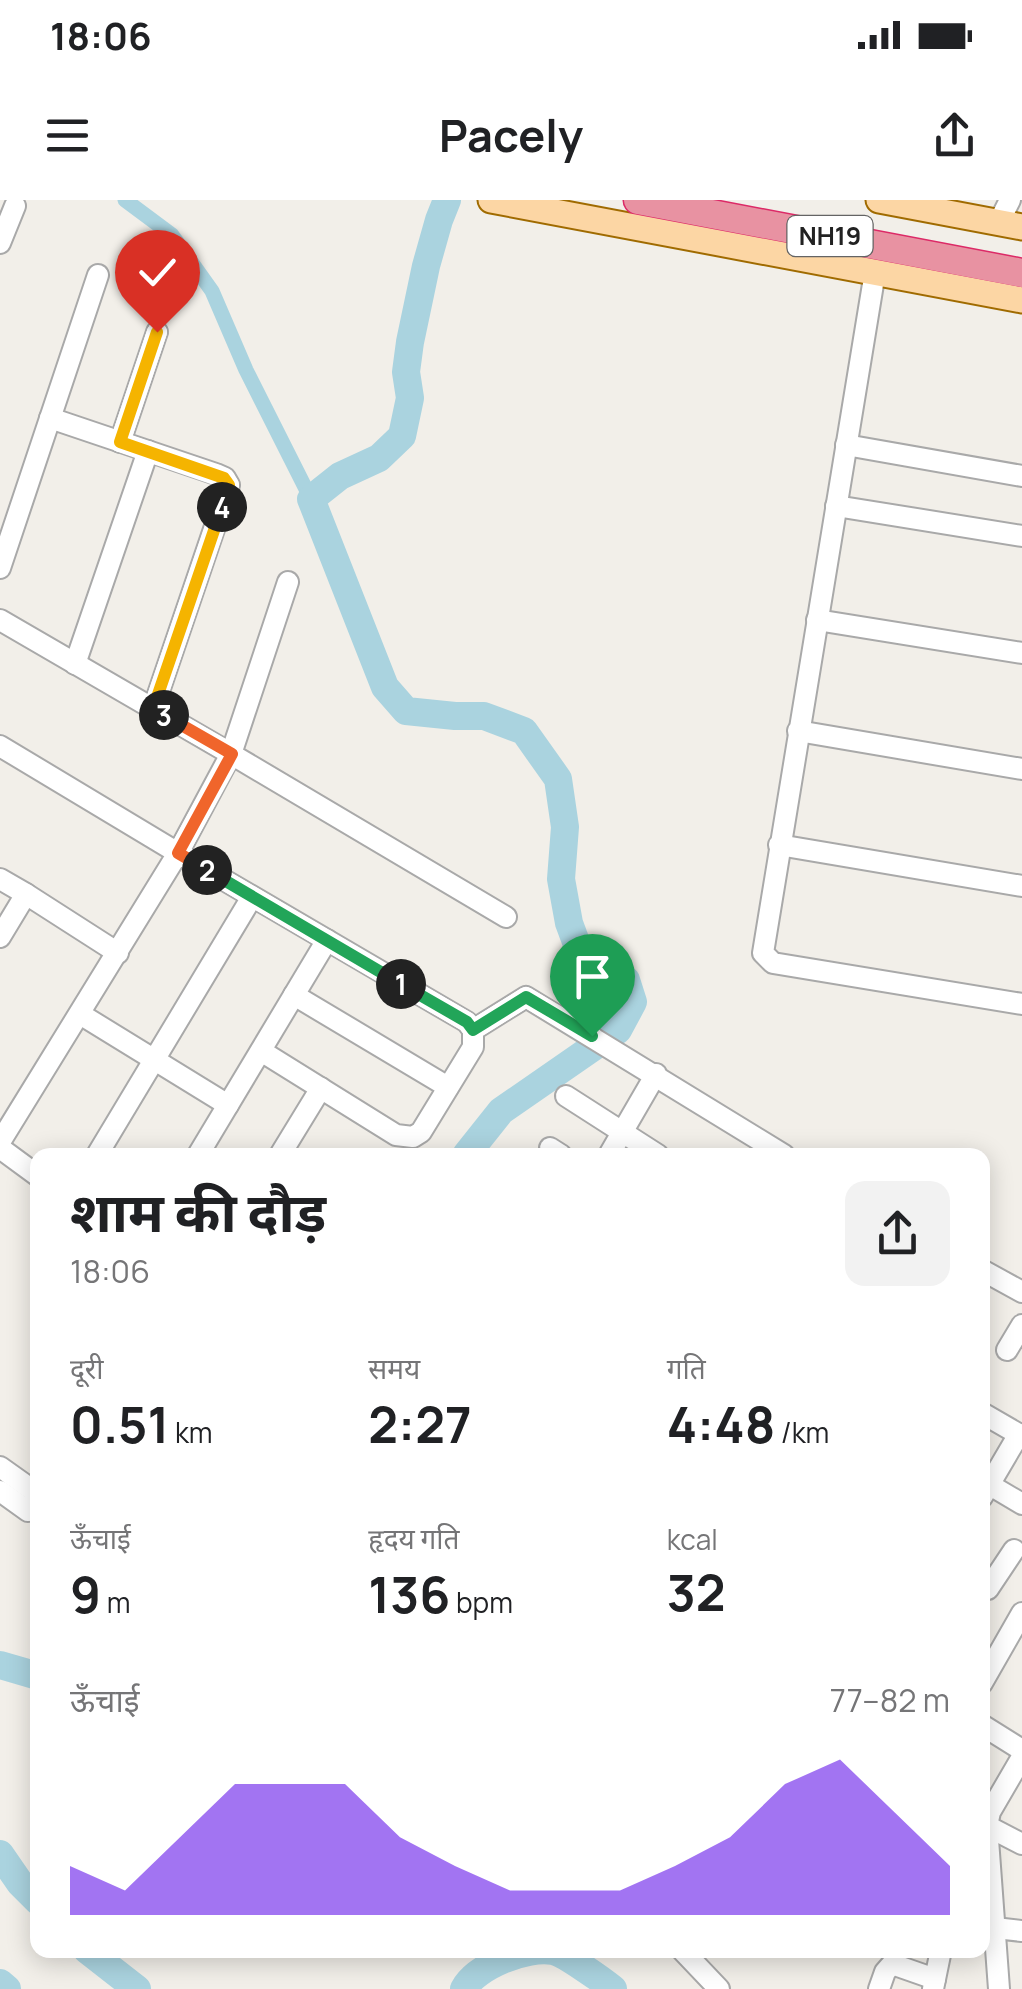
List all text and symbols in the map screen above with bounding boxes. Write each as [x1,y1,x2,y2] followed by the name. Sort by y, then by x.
[50,9,152,61] text: 18:06
[439,104,583,166] text: Pacely
[40,108,95,163] icon: menu
[927,108,982,163] icon: share
[788,216,872,256] road number: NH19
[115,230,200,333] pin
[130,245,185,300] icon: check
[197,482,247,532] pin: 4
[213,488,231,526] text: 4
[139,690,189,740] pin: 3
[156,696,172,734] text: 3
[182,845,232,895] pin: 2
[199,851,215,889] text: 2
[550,934,635,1037] pin
[565,949,620,1004] icon: arrive
[376,959,426,1009] pin: 1
[395,965,407,1003] text: 1
[70,1173,326,1249] text: शाम की दौड़
[845,1181,950,1286] button: share
[70,1249,150,1293] text: 18:06
[70,1349,104,1387] text: दूरी
[368,1349,420,1387] text: समय
[667,1349,706,1387] text: गति
[70,1390,169,1458] text: 0.51
[368,1390,472,1458] text: 2:27
[667,1390,775,1458] text: 4:48
[169,1413,213,1451] text: km
[775,1413,829,1451] text: /km
[70,1519,131,1557] text: ऊँचाई
[368,1519,459,1557] text: हृदय गति
[667,1520,718,1558] text: kcal
[667,1558,726,1626] text: 32
[70,1560,101,1628] text: 9
[368,1560,450,1628] text: 136
[101,1583,130,1621] text: m
[450,1583,513,1621] text: bpm
[70,1678,139,1722] text: ऊँचाई
[830,1678,950,1722] text: 77–82 m

